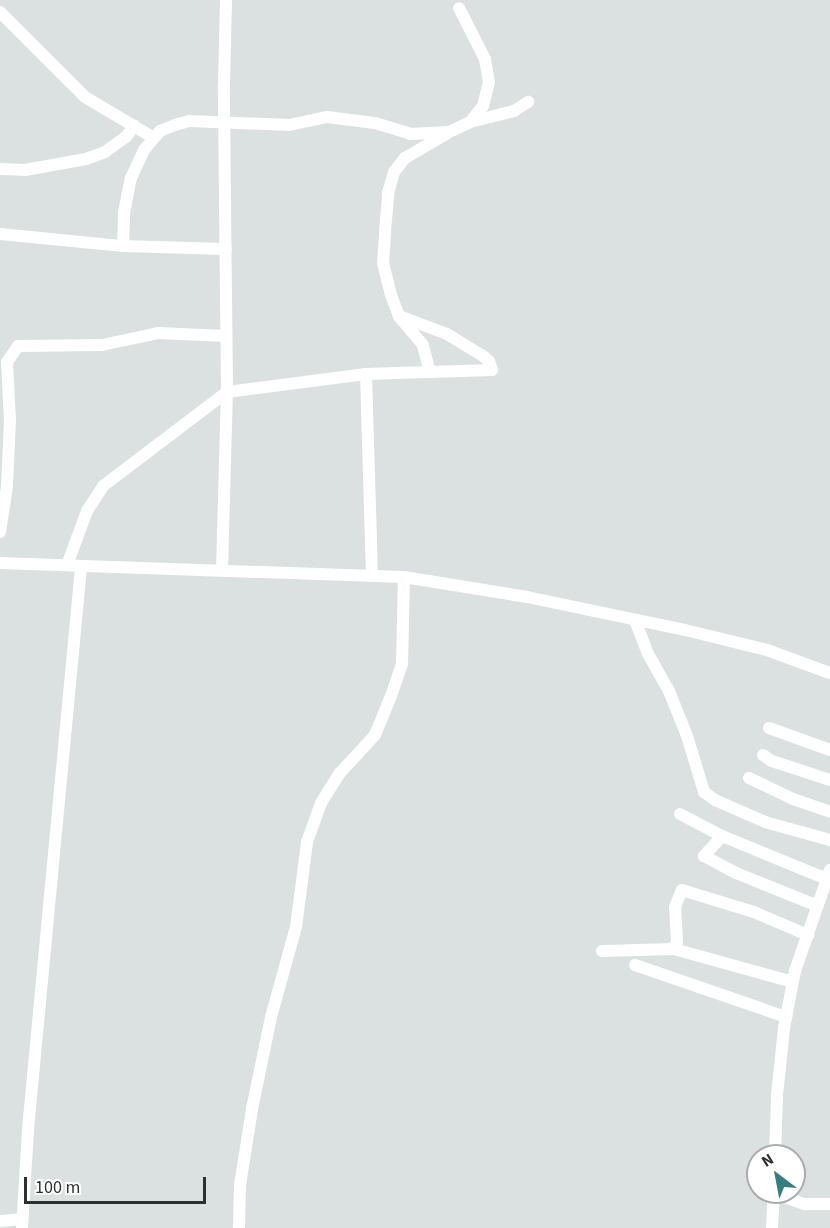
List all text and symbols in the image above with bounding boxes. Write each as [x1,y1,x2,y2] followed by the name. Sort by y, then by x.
[746,1144,806,1204] north arrow
[757,1148,778,1173] text: N
[27,1165,208,1203] scale bar
[35,1175,80,1200] text: 100 m

